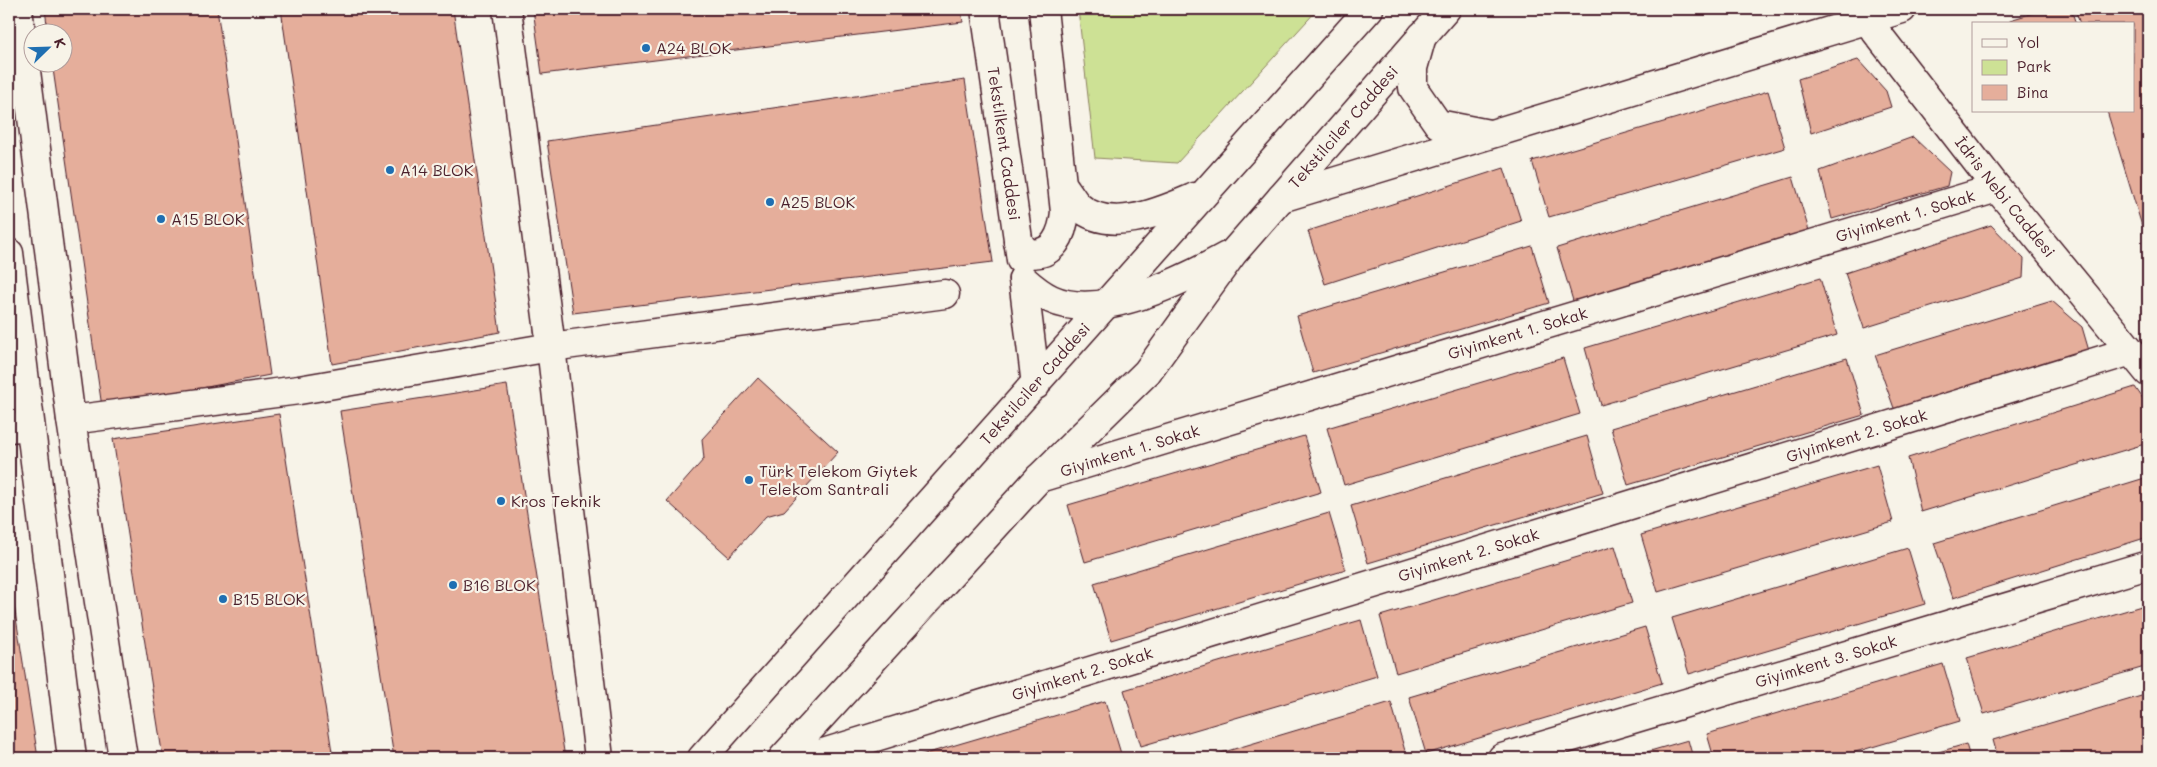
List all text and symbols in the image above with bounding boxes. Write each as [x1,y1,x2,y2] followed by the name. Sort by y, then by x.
[22,22,72,72] north arrow
[1972,22,2134,112] legend
[2017,32,2040,52] text: Yol
[50,35,71,51] text: K
[656,37,732,58] place label: A24 BLOK
[640,42,652,54] marker: A24 BLOK
[2017,56,2051,76] text: Park
[1283,61,1402,192] street label: Tekstilciler Caddesi
[983,65,1026,222] street label: Tekstilkent Caddesi
[2017,82,2049,102] text: Bina
[1951,132,2061,261] street label: İdris Nebi Caddesi
[400,159,474,180] place label: A14 BLOK
[384,164,396,176] marker: A14 BLOK
[1833,184,1977,246] street label: Giyimkent 1. Sokak
[780,191,855,212] place label: A25 BLOK
[764,196,776,208] marker: A25 BLOK
[171,208,245,229] place label: A15 BLOK
[155,213,167,225] marker: A15 BLOK
[1445,302,1590,364] street label: Giyimkent 1. Sokak
[975,318,1094,449] street label: Tekstilciler Caddesi
[1783,403,1930,466] street label: Giyimkent 2. Sokak
[1057,419,1202,481] street label: Giyimkent 1. Sokak
[759,460,917,499] place label: Türk Telekom Giytek Telekom Santrali
[743,474,755,486] marker: Türk Telekom Giytek Telekom Santrali
[511,490,601,511] place label: Kros Teknik
[495,495,507,507] marker: Kros Teknik
[1395,523,1541,586] street label: Giyimkent 2. Sokak
[463,574,536,595] place label: B16 BLOK
[447,579,459,591] marker: B16 BLOK
[233,588,306,609] place label: B15 BLOK
[217,593,229,605] marker: B15 BLOK
[1752,630,1899,692] street label: Giyimkent 3. Sokak
[1009,641,1155,704] street label: Giyimkent 2. Sokak

